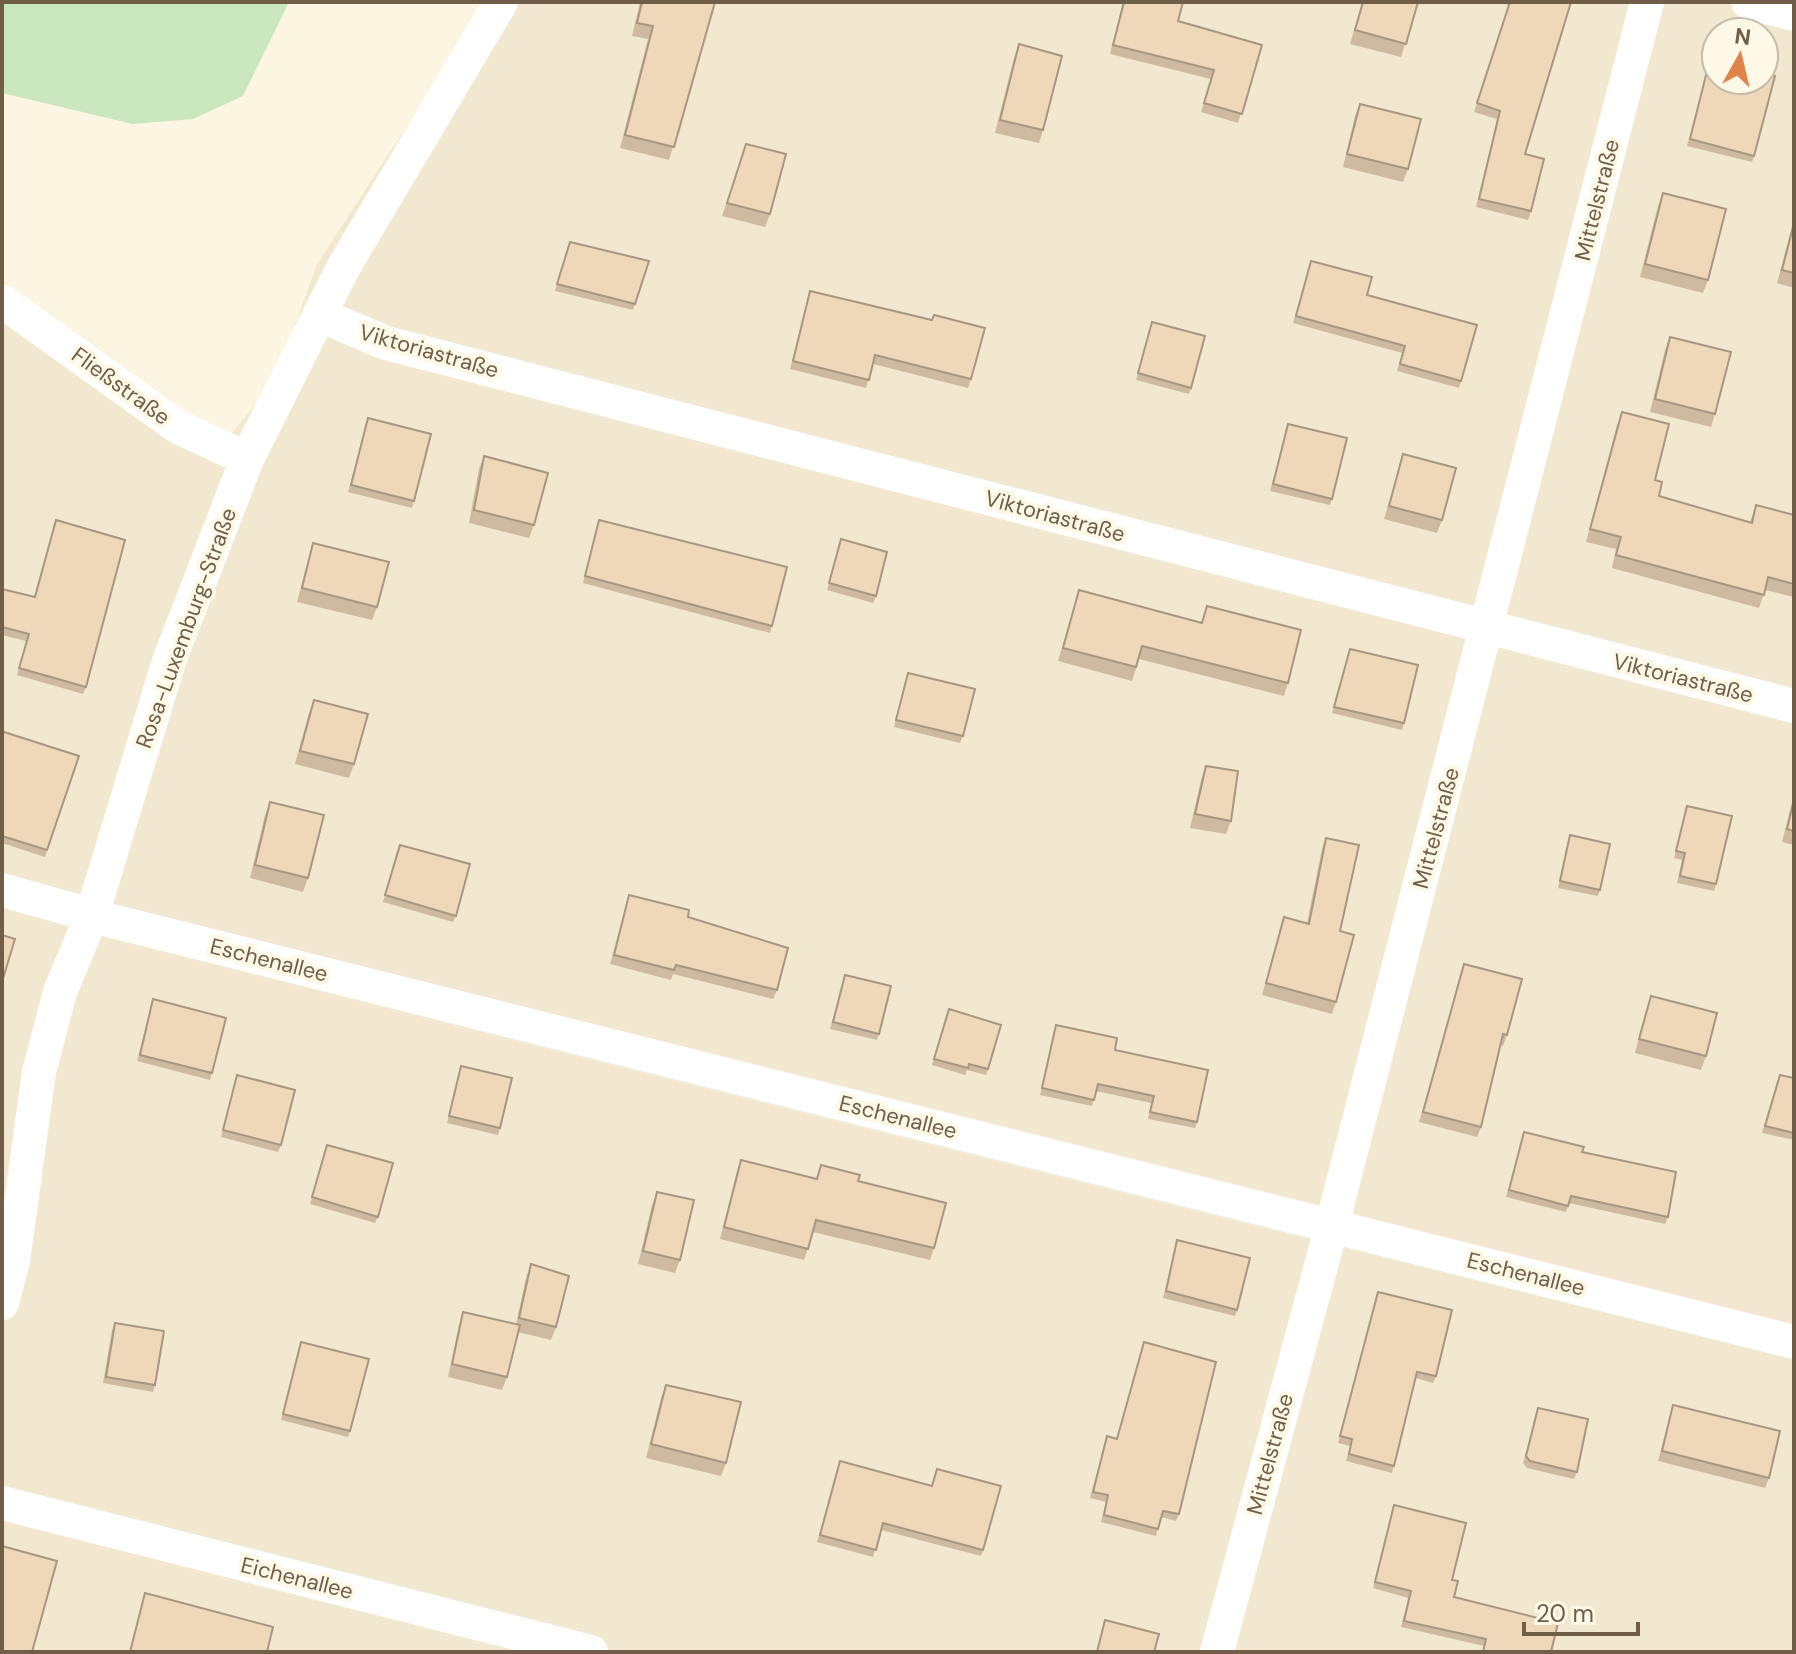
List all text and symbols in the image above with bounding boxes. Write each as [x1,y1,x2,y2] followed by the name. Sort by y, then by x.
[1700,16,1780,96] north arrow
[1733,21,1753,52] text: N
[1568,136,1626,264] street label: Mittelstraße
[356,317,502,385] street label: Viktoriastraße
[66,340,176,432] street label: Fließstraße
[982,483,1128,549] street label: Viktoriastraße
[129,504,243,752] street label: Rosa-Luxemburg-Straße
[1610,647,1756,709] street label: Viktoriastraße
[1406,764,1466,892] street label: Mittelstraße
[207,931,331,989] street label: Eschenallee
[836,1088,960,1146] street label: Eschenallee
[1464,1245,1588,1303] street label: Eschenallee
[1240,1390,1300,1518] street label: Mittelstraße
[238,1550,356,1606] street label: Eichenallee
[1524,1586,1638,1636] scale bar
[1536,1598,1594,1629] text: 20 m

